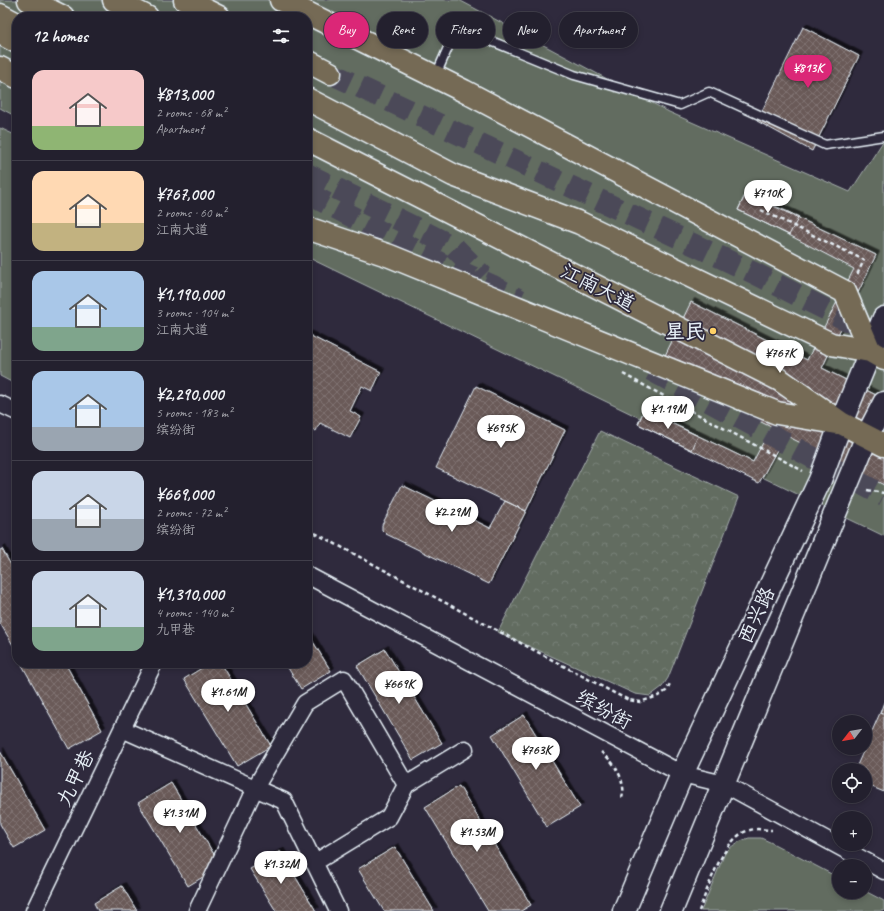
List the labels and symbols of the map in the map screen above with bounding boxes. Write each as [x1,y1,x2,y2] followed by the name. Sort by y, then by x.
[780,55,836,89] pin: ¥813K
[740,180,796,214] pin: ¥710K
[556,258,639,317] street label: 江南大道
[665,319,705,344] place label: 星民
[708,326,718,336] marker: 星民
[752,340,808,374] pin: ¥767K
[635,396,701,430] pin: ¥1.19M
[473,415,529,449] pin: ¥695K
[419,499,485,533] pin: ¥2.29M
[732,582,781,648] street label: 西兴路
[371,671,427,705] pin: ¥669K
[195,679,261,713] pin: ¥1.61M
[571,684,636,735] street label: 缤纷街
[832,715,872,755] north arrow
[508,737,564,771] pin: ¥763K
[51,745,100,811] street label: 九甲巷
[147,800,213,834] pin: ¥1.31M
[444,819,510,853] pin: ¥1.53M
[248,851,314,885] pin: ¥1.32M

